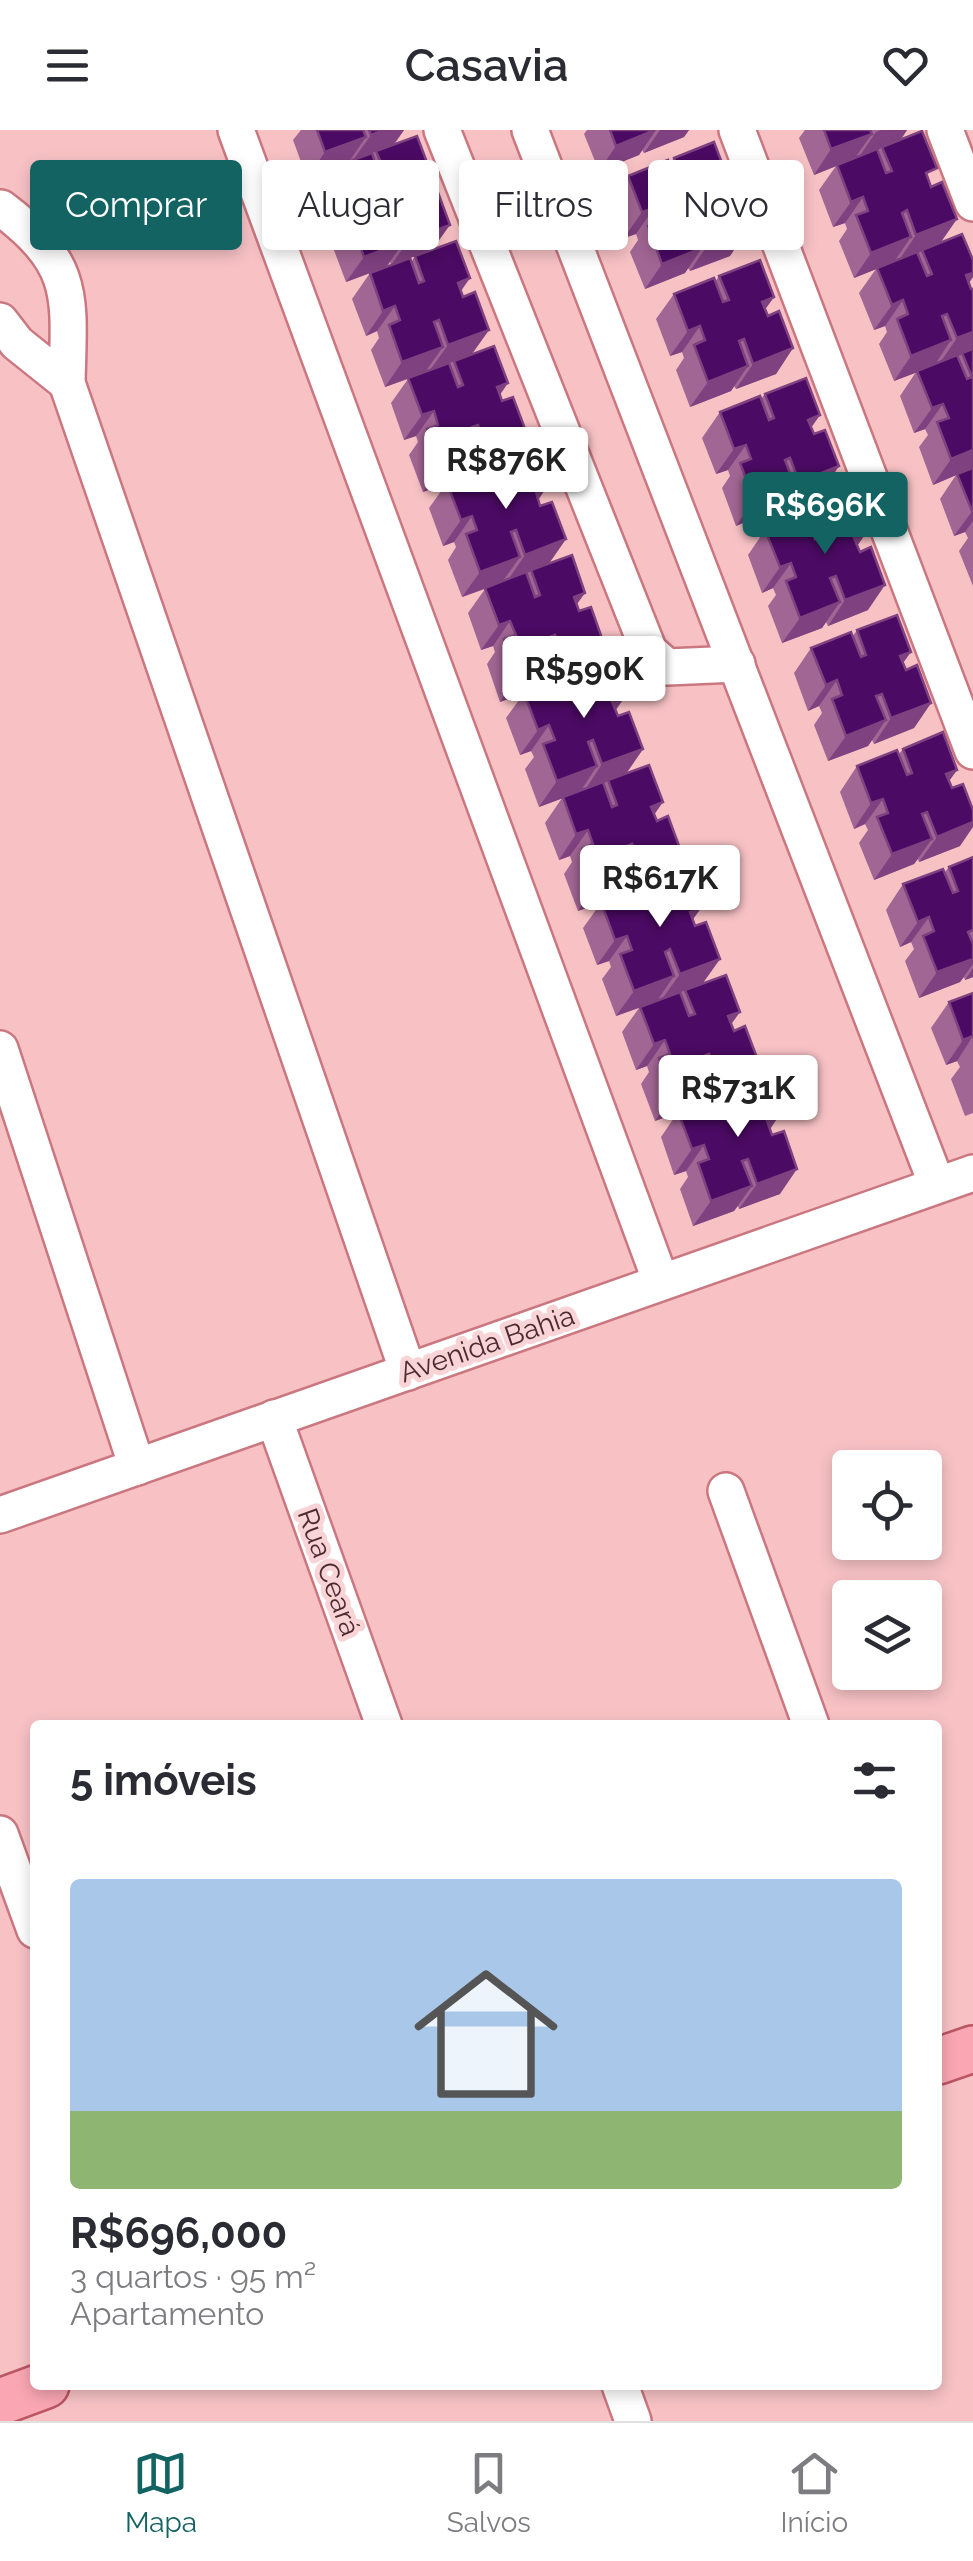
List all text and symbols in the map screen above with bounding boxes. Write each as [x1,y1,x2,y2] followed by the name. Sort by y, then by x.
[40,38,95,93] icon: menu
[878,38,933,93] icon: heart
[405,39,568,92] text: Casavia
[30,160,242,250] chip: Comprar
[262,160,439,250] chip: Alugar
[459,160,628,250] chip: Filtros
[648,160,804,250] chip: Novo
[425,427,587,512] pin: R$876K
[446,441,566,478] text: R$876K
[744,472,906,557] pin: R$696K
[765,486,885,523] text: R$696K
[503,636,665,721] pin: R$590K
[524,650,644,687] text: R$590K
[579,845,741,930] pin: R$617K
[602,859,718,896] text: R$617K
[657,1055,819,1140] pin: R$731K
[681,1069,795,1106] text: R$731K
[395,1299,579,1389] street label: Avenida Bahia
[832,1450,942,1690] map controls
[832,1450,942,1560] button: locate
[291,1504,367,1640] street label: Rua Ceará
[832,1580,942,1690] button: layers
[847,1753,902,1808] icon: filters
[70,1756,257,1805] text: 5 imóveis
[396,1944,576,2124] icon: home
[70,2209,287,2258] text: R$696,000
[70,2258,316,2295] text: 3 quartos · 95 m²
[70,2295,264,2332] text: Apartamento
[125,2446,197,2539] tab: Mapa
[447,2446,531,2539] tab: Salvos
[781,2446,848,2539] tab: Início

